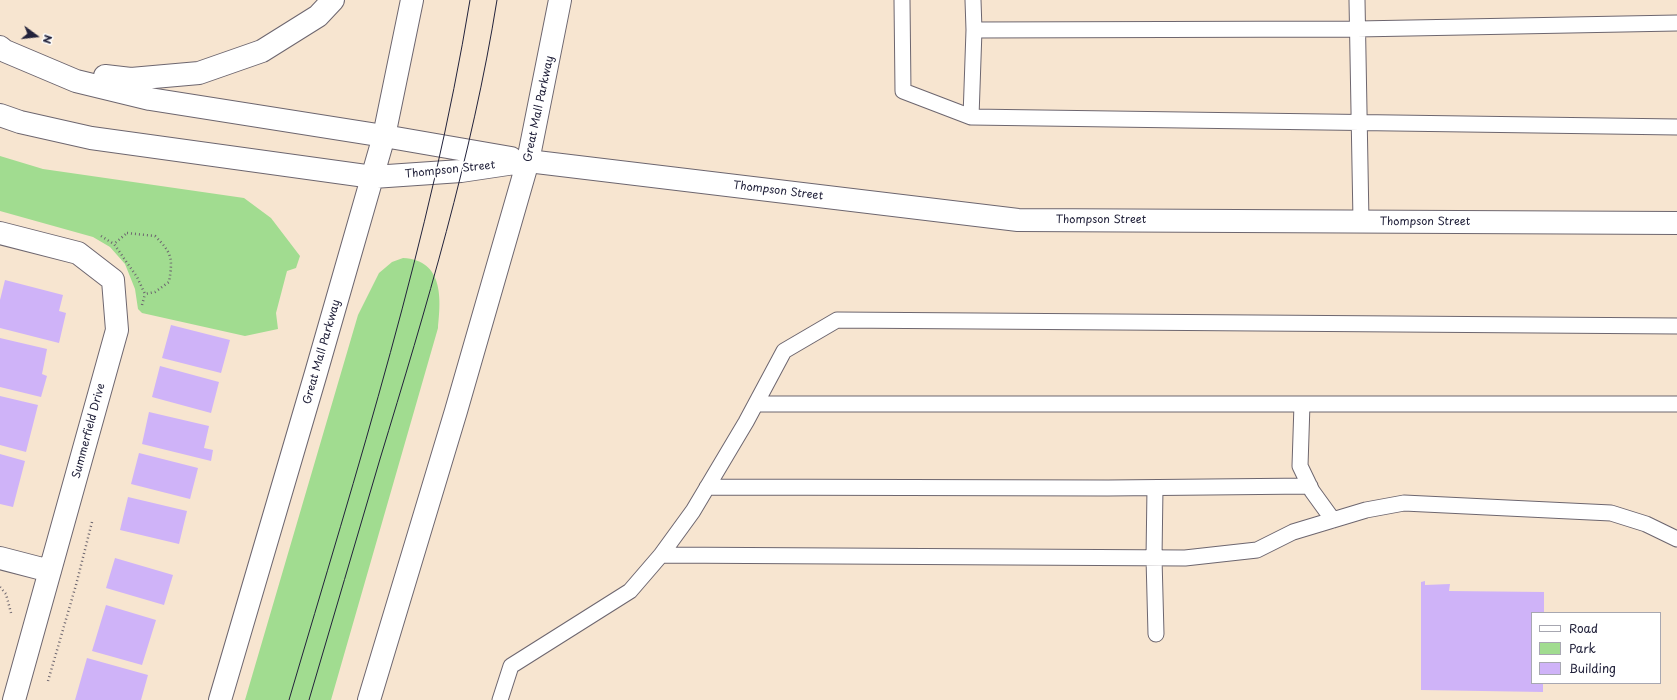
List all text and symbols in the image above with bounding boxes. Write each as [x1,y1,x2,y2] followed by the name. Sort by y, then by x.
[16,16,56,56] north arrow
[39,33,57,46] text: N
[521,55,557,163] street label: Great Mall Parkway
[404,159,496,181] street label: Thompson Street
[732,179,824,203] street label: Thompson Street
[1056,213,1146,227] street label: Thompson Street
[1380,215,1470,229] street label: Thompson Street
[301,298,343,406] street label: Great Mall Parkway
[70,382,108,480] street label: Summerfield Drive
[1531,612,1661,684] legend
[1569,619,1598,637] text: Road
[1569,639,1596,657] text: Park
[1569,659,1616,677] text: Building

